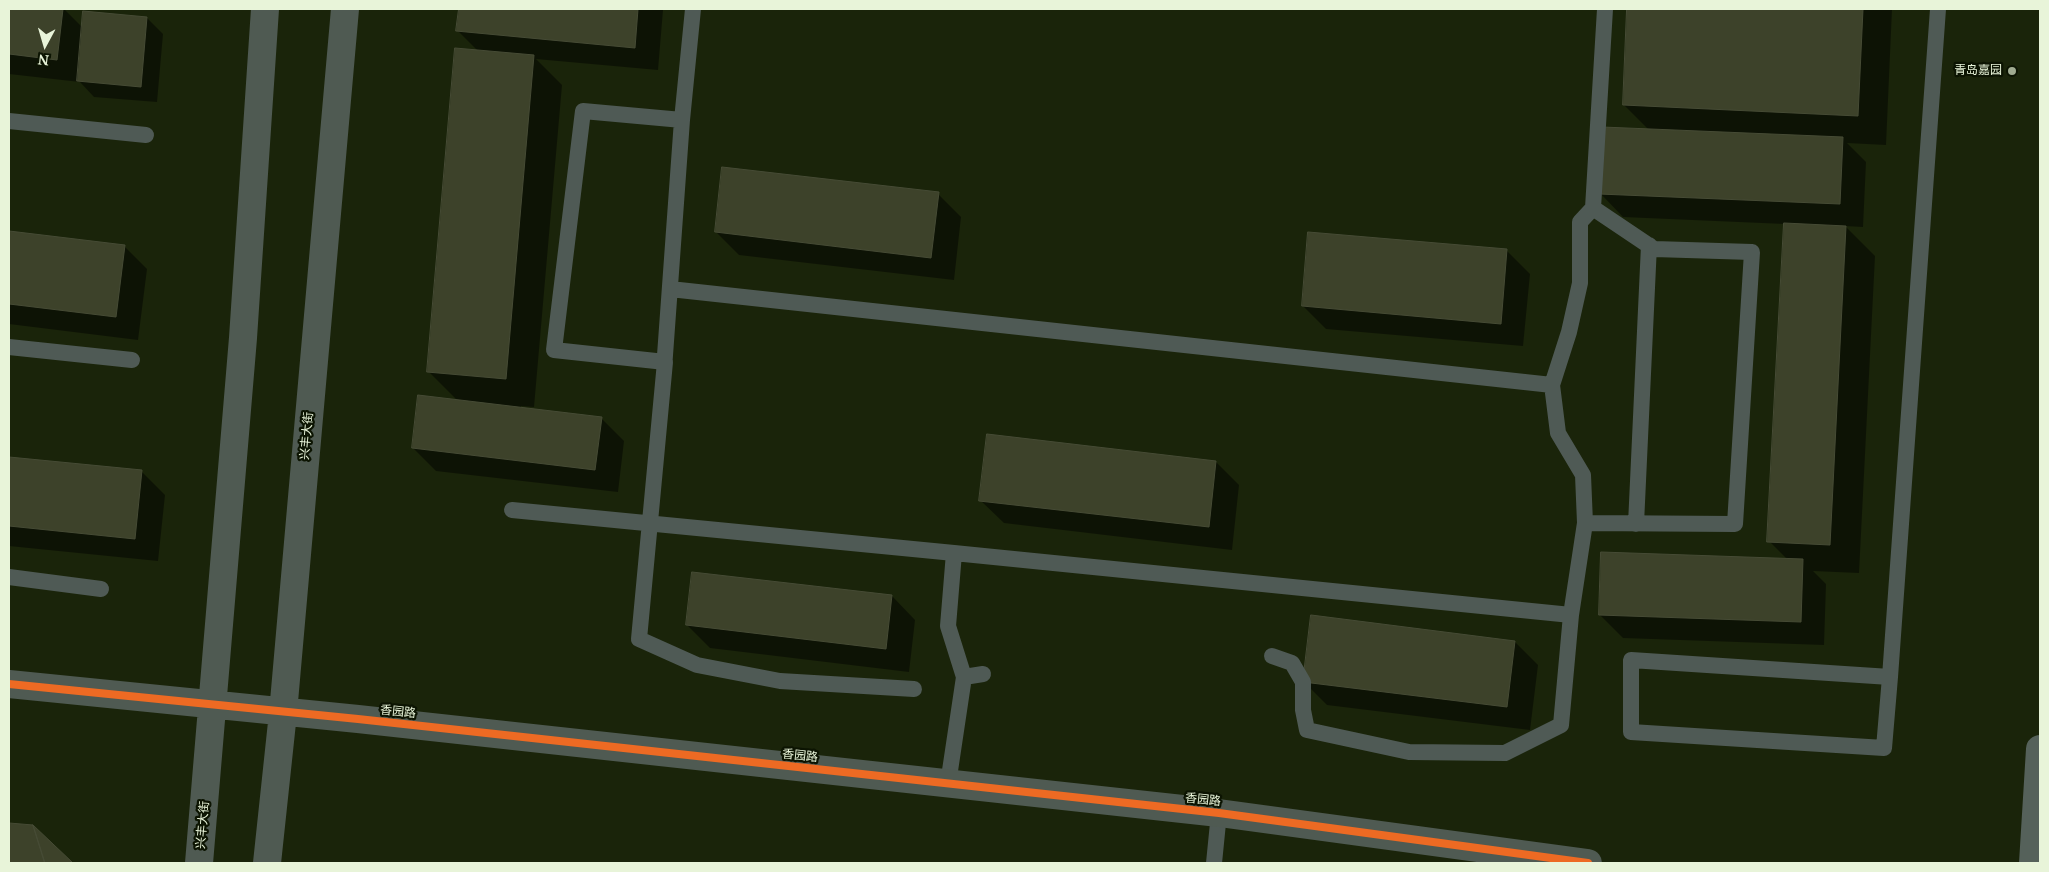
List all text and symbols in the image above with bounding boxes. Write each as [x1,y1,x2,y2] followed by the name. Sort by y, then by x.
[20,20,70,70] north arrow
[37,50,50,70] text: N
[1954,64,2002,78] place label: 青岛嘉园
[2006,65,2018,77] marker: 青岛嘉园
[298,411,316,461] street label: 兴丰大街
[379,703,417,721] street label: 香园路
[781,747,819,765] street label: 香园路
[1184,791,1222,809] street label: 香园路
[194,800,212,850] street label: 兴丰大街

